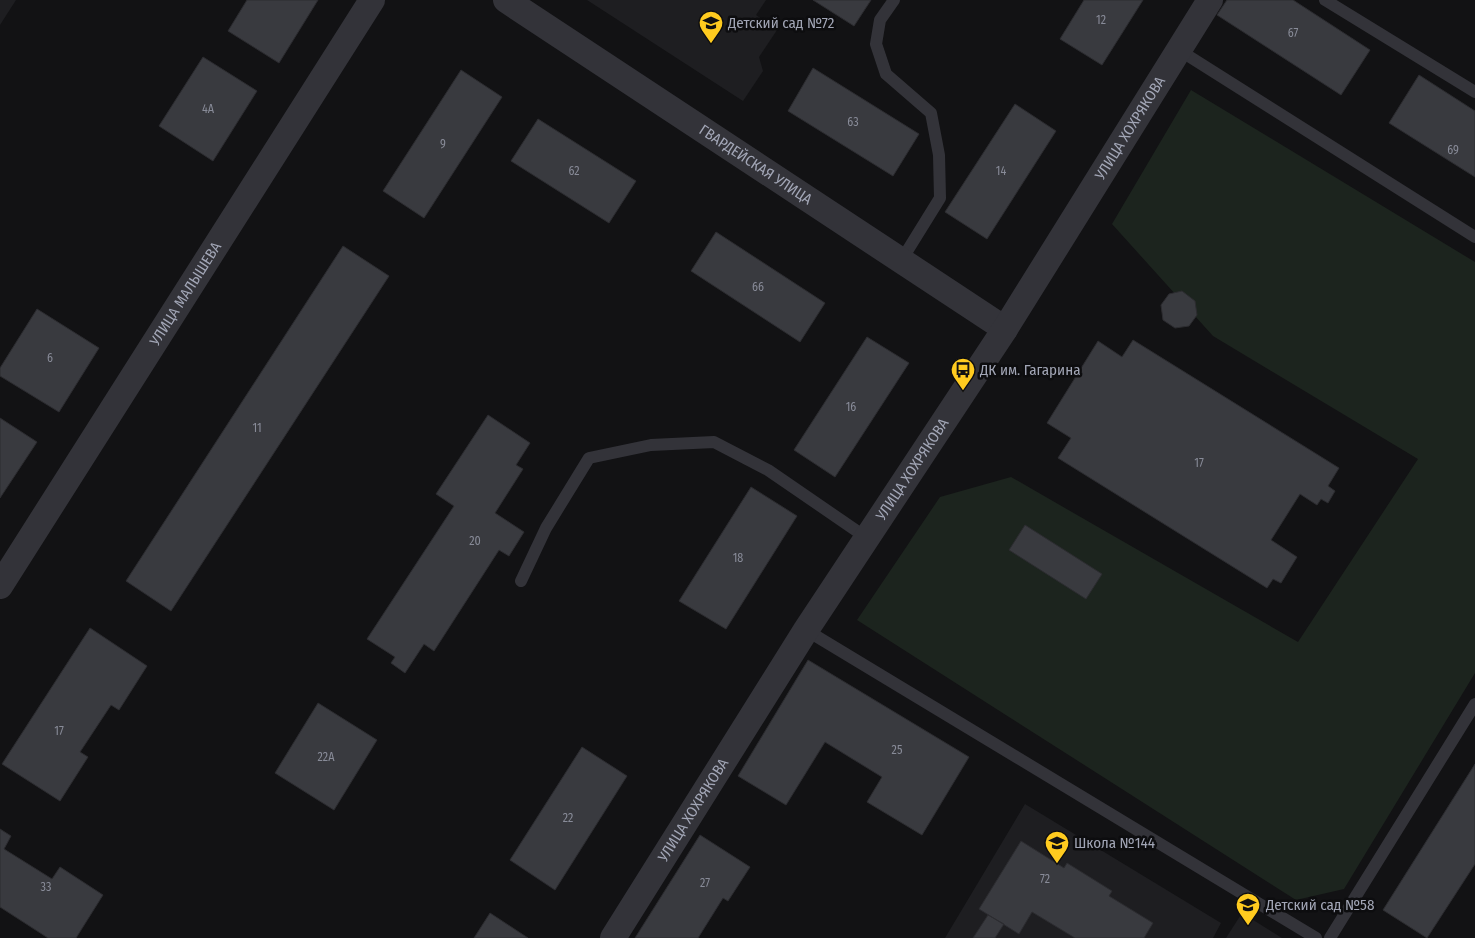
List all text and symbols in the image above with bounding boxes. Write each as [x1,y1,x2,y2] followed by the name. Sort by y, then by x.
[698,10,724,44] school or university icon: Детский сад №72
[1096,13,1106,27] house number: 12
[727,14,835,32] place label: Детский сад №72
[1288,26,1298,40] house number: 67
[1091,73,1169,184] street label: УЛИЦА ХОХРЯКОВА
[202,102,215,116] house number: 4А
[847,115,859,129] house number: 63
[696,121,816,208] street label: ГВАРДЕЙСКАЯ УЛИЦА
[440,137,446,151] house number: 9
[1447,143,1459,157] house number: 69
[568,164,580,178] house number: 62
[996,164,1006,178] house number: 14
[145,239,225,350] street label: УЛИЦА МАЛЫШЕВА
[752,280,764,294] house number: 66
[47,351,53,365] house number: 6
[950,357,976,391] bus stop icon: ДК им. Гагарина
[979,361,1081,379] place label: ДК им. Гагарина
[846,400,856,414] house number: 16
[871,415,952,525] street label: УЛИЦА ХОХРЯКОВА
[252,421,262,435] house number: 11
[1194,456,1204,470] house number: 17
[469,534,481,548] house number: 20
[733,551,743,565] house number: 18
[54,724,64,738] house number: 17
[892,743,903,757] house number: 25
[318,750,335,764] house number: 22А
[654,755,732,866] street label: УЛИЦА ХОХРЯКОВА
[563,811,573,825] house number: 22
[1044,830,1070,864] school or university icon: Школа №144
[1074,834,1155,852] place label: Школа №144
[1040,872,1050,886] house number: 72
[700,876,710,890] house number: 27
[41,880,51,894] house number: 33
[1235,892,1261,926] school or university icon: Детский сад №58
[1265,896,1374,914] place label: Детский сад №58

